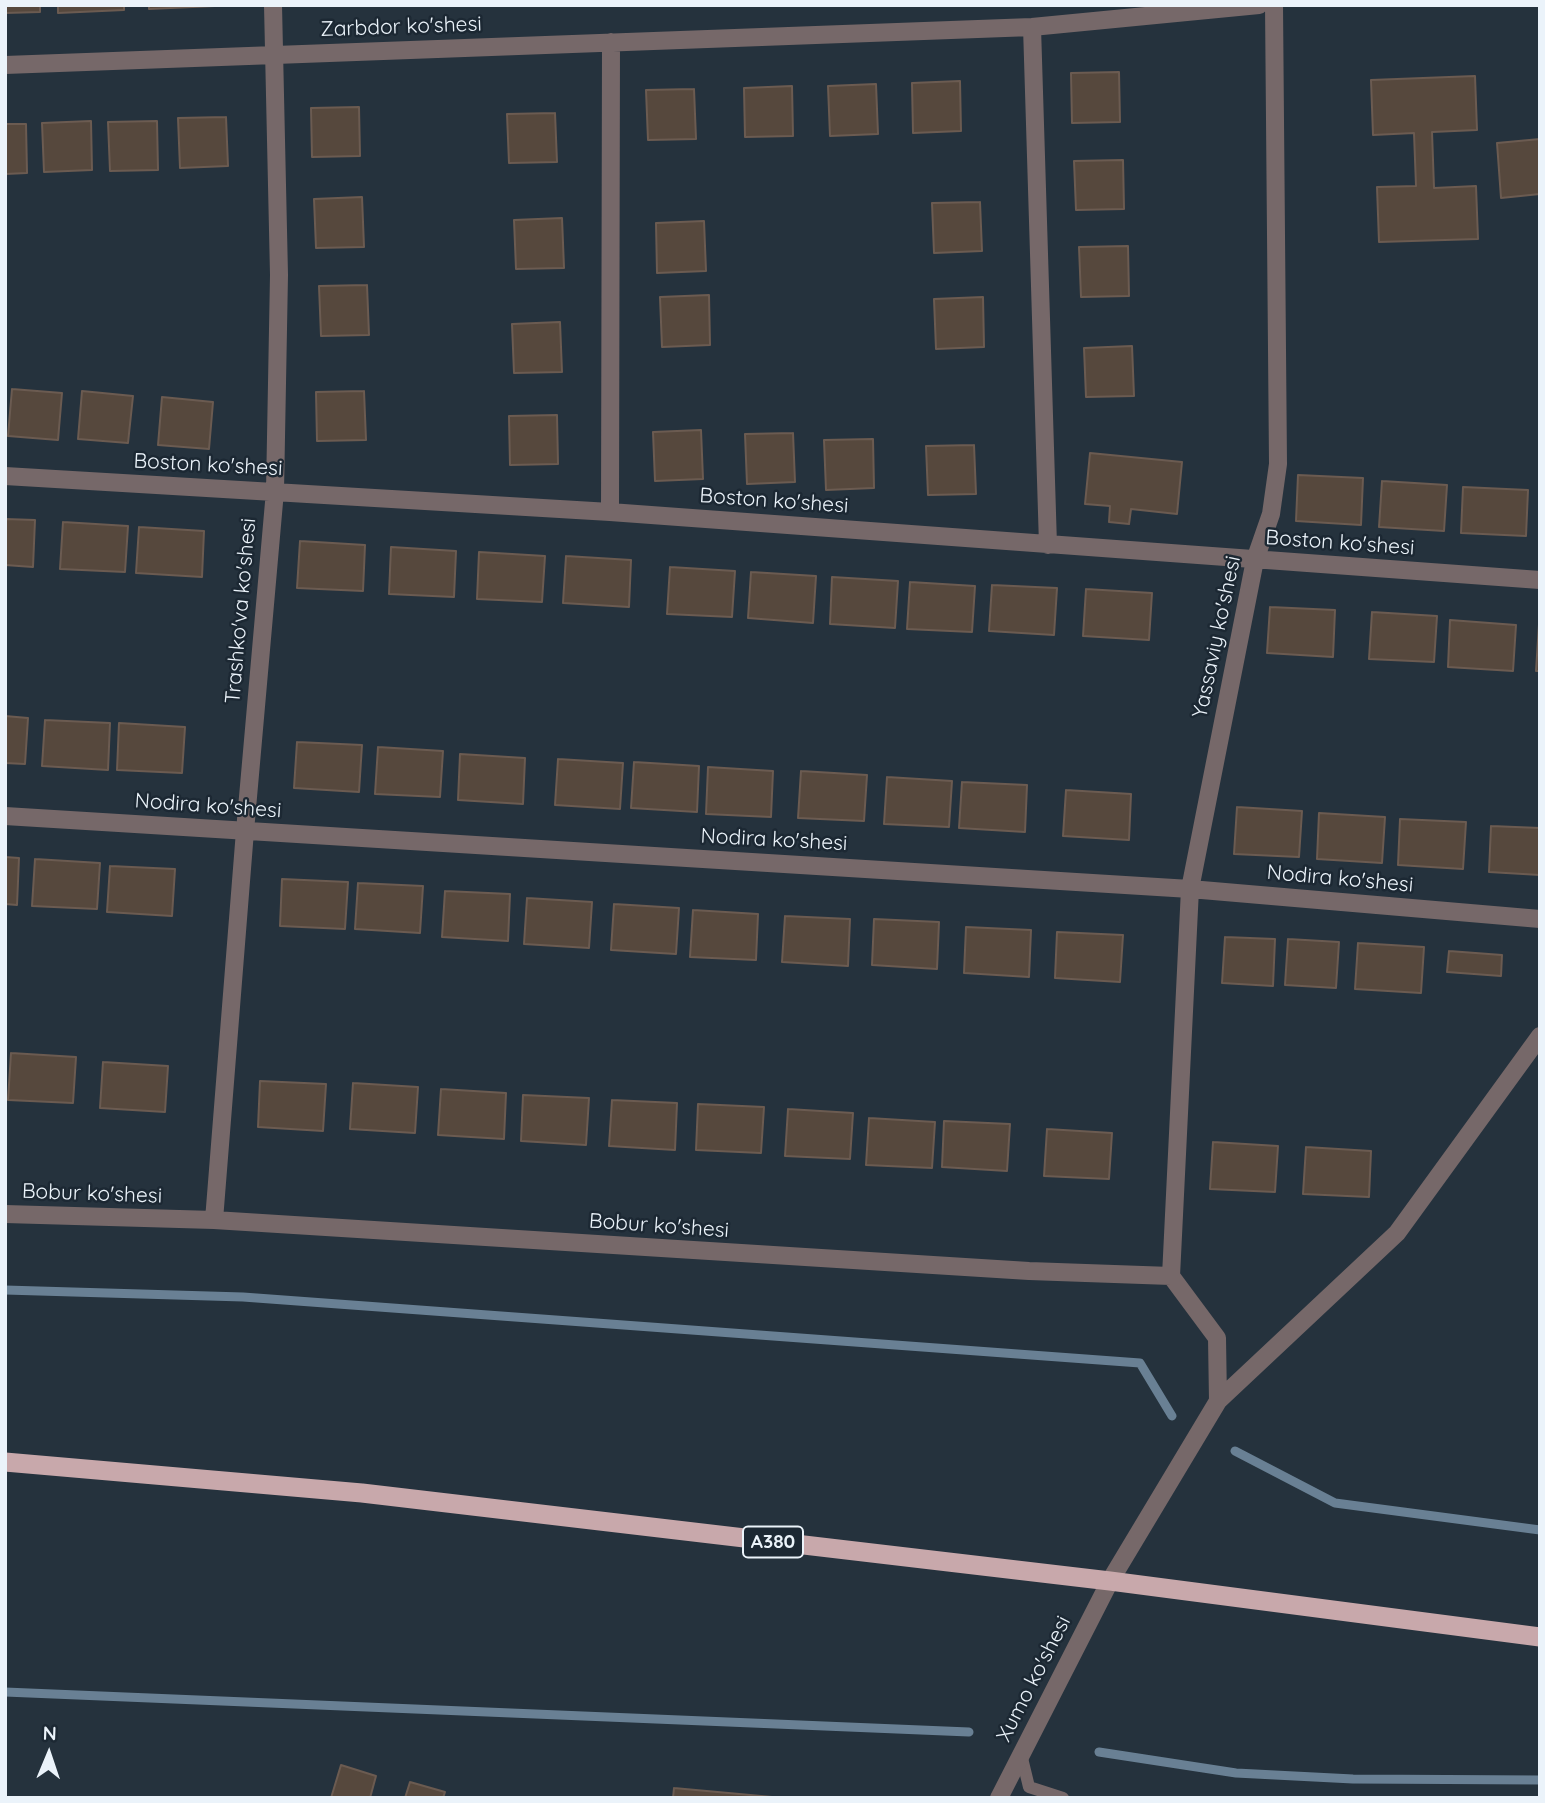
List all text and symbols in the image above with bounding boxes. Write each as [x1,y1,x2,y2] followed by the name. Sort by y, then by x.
[320,12,482,42] street label: Zarbdor ko'shesi
[133,449,283,481] street label: Boston ko'shesi
[699,483,849,519] street label: Boston ko'shesi
[220,517,262,705] street label: Trashko'va ko'shesi
[1265,525,1415,561] street label: Boston ko'shesi
[1188,554,1246,720] street label: Yassaviy ko'shesi
[134,788,282,824] street label: Nodira ko'shesi
[700,824,848,856] street label: Nodira ko'shesi
[1266,860,1414,898] street label: Nodira ko'shesi
[21,1179,163,1209] street label: Bobur ko'shesi
[588,1209,730,1243] street label: Bobur ko'shesi
[743,1526,803,1558] road number: A380
[992,1612,1076,1746] street label: Xumo ko'shesi
[14,1719,84,1789] north arrow
[42,1721,57,1745] text: N

